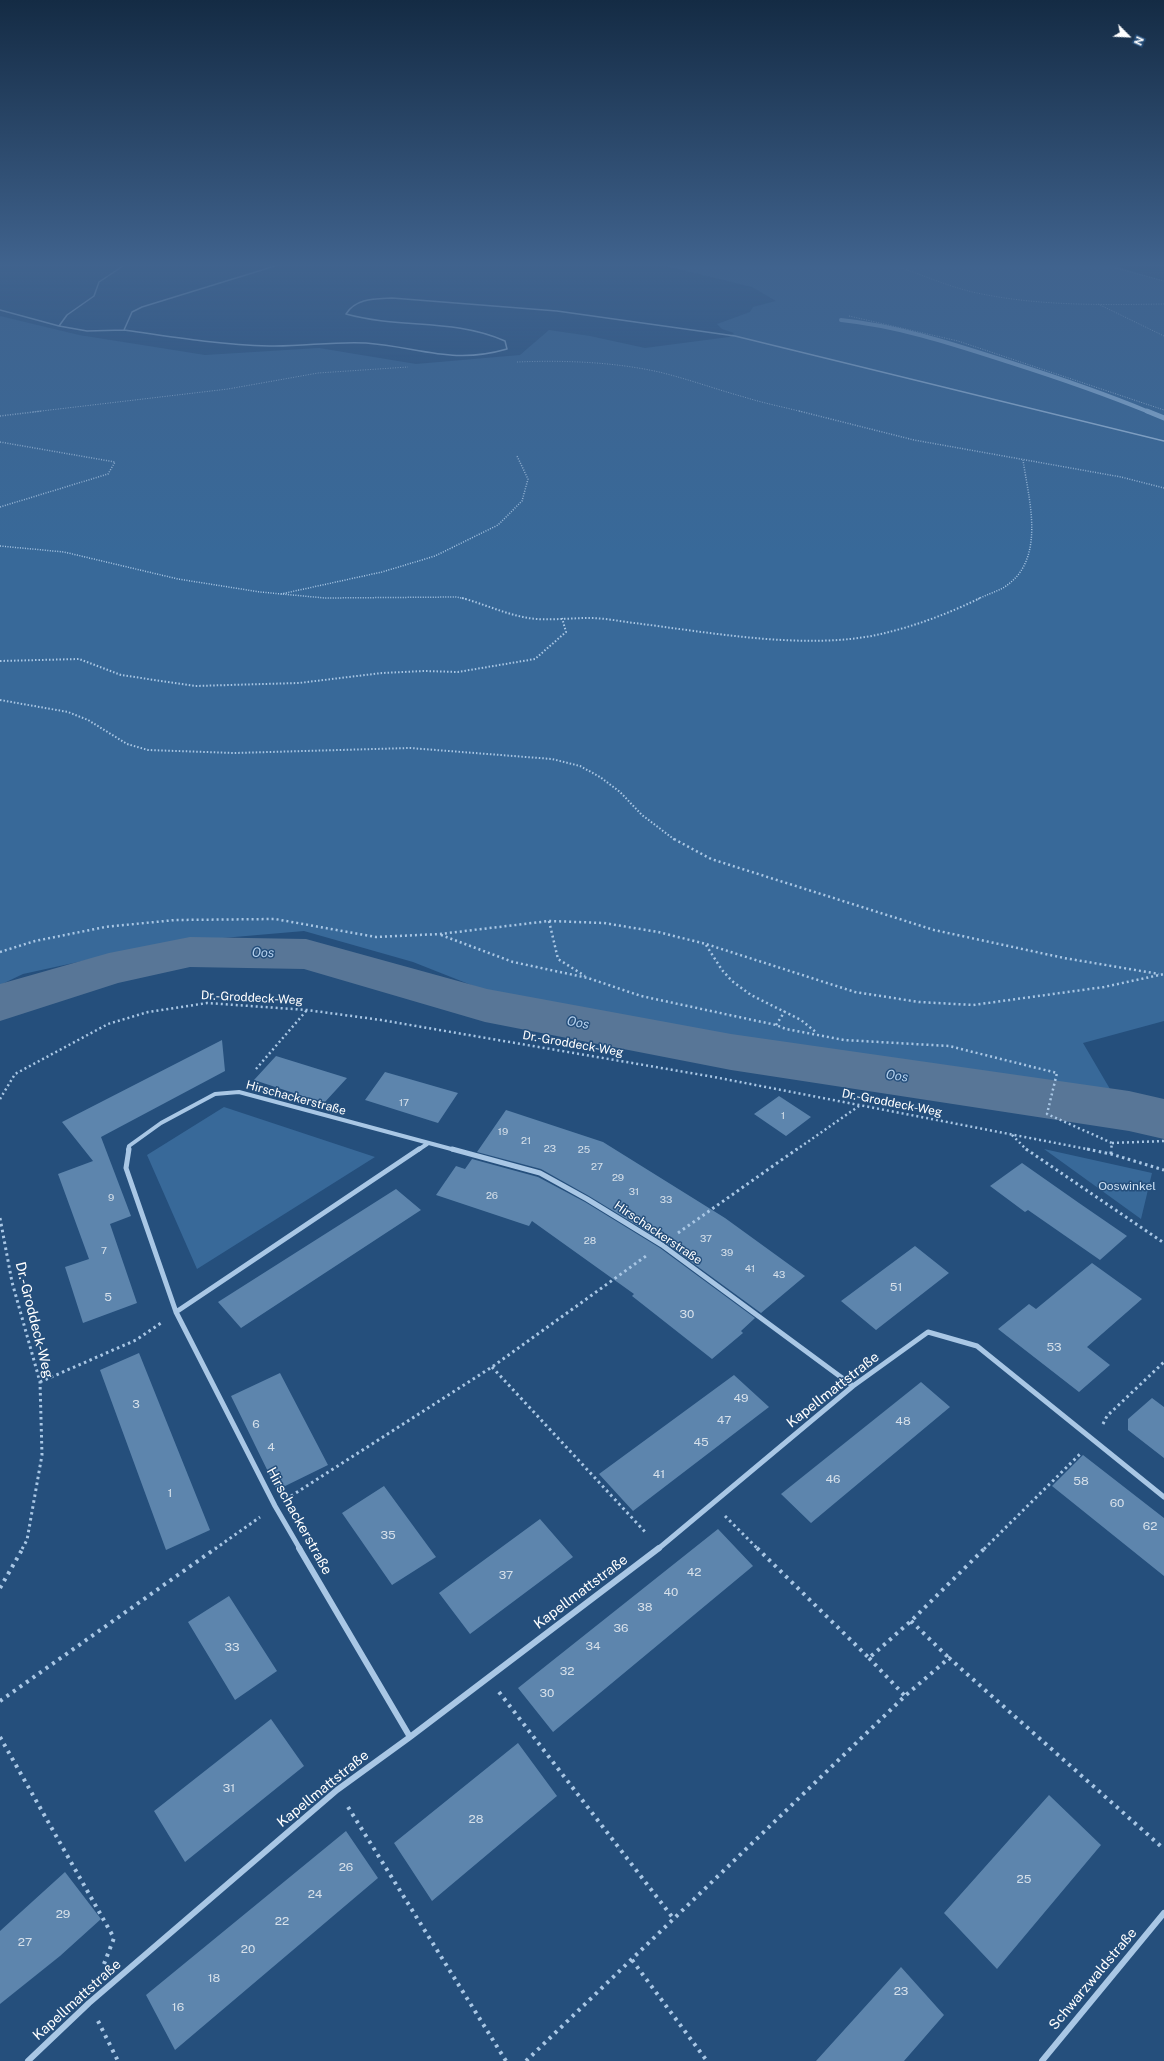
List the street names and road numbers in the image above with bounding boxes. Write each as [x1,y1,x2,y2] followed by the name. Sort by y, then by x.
[201,988,303,1008] street label: Dr.-Groddeck-Weg
[521,1028,625,1060] street label: Dr.-Groddeck-Weg
[244,1078,348,1118] street label: Hirschackerstraße
[840,1086,944,1120] street label: Dr.-Groddeck-Weg
[611,1198,705,1268] street label: Hirschackerstraße
[11,1260,57,1380] street label: Dr.-Groddeck-Weg
[783,1349,883,1431] street label: Kapellmattstraße
[263,1464,335,1578] street label: Hirschackerstraße
[531,1551,631,1633] street label: Kapellmattstraße
[274,1747,372,1831] street label: Kapellmattstraße
[1046,1925,1140,2033] street label: Schwarzwaldstraße
[29,1956,125,2044] street label: Kapellmattstraße

